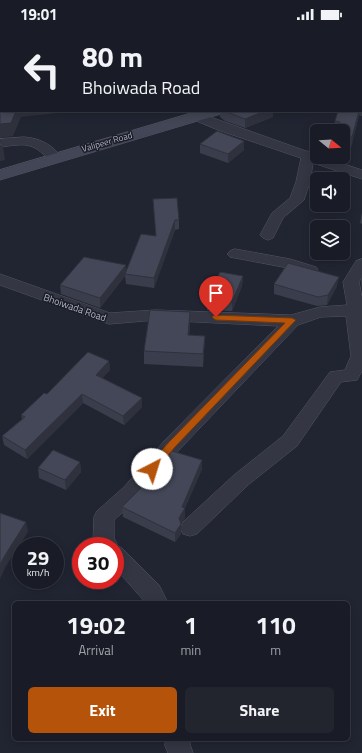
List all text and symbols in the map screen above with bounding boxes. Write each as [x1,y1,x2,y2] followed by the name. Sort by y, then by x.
[20,3,57,26] text: 19:01
[82,35,143,78] text: 80 m
[16,44,68,96] icon: left
[82,74,200,101] text: Bhoiwada Road
[310,124,350,164] north arrow
[310,124,350,260] map controls
[80,128,134,155] street label: Valipeer Road
[310,172,350,212] button: sound
[310,220,350,260] button: layers
[199,276,233,317] pin
[205,282,227,304] icon: arrive
[41,290,108,325] street label: Bhoiwada Road
[131,448,173,490] position arrow
[72,537,124,589] speed limit sign: 30
[27,542,49,573] text: 29
[27,565,49,580] text: km/h
[66,607,126,643] text: 19:02
[184,607,198,643] text: 1
[255,607,296,643] text: 110
[79,640,114,660] text: Arrival
[180,640,201,660] text: min
[270,640,281,660] text: m
[28,687,177,733] button: Exit
[185,687,334,733] button: Share

